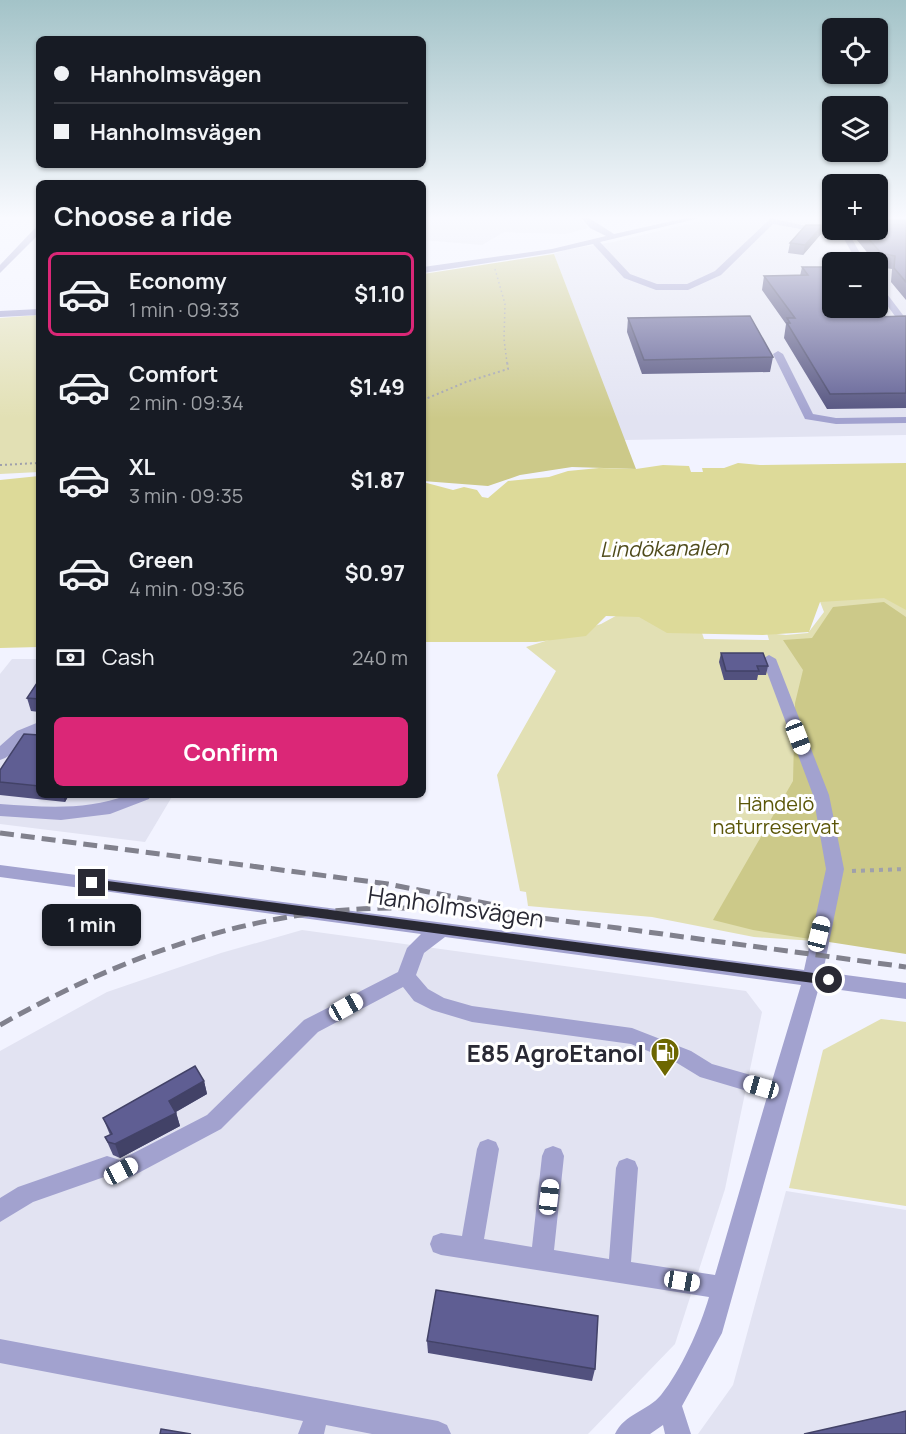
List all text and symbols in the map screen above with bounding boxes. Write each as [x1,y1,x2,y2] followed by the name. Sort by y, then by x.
[822,18,888,318] map controls
[822,18,888,84] button: locate
[90,59,262,89] text: Hanholmsvägen
[822,96,888,162] button: layers
[90,117,262,147] text: Hanholmsvägen
[822,174,888,240] button: +
[54,197,232,234] text: Choose a ride
[822,252,888,318] button: −
[129,266,227,296] text: Economy
[57,267,111,321] icon: car
[354,279,405,309] text: $1.10
[129,296,240,323] text: 1 min · 09:33
[129,359,218,389] text: Comfort
[57,360,111,414] icon: car
[349,372,405,402] text: $1.49
[129,389,244,416] text: 2 min · 09:34
[129,452,155,482] text: XL
[57,453,111,507] icon: car
[351,465,405,495] text: $1.87
[129,482,243,509] text: 3 min · 09:35
[600,533,730,563] water label: Lindökanalen
[129,545,194,575] text: Green
[57,546,111,600] icon: car
[345,558,405,588] text: $0.97
[129,575,245,602] text: 4 min · 09:36
[54,641,87,674] icon: cash
[102,642,155,672] text: Cash
[352,644,408,671] text: 240 m
[54,717,408,786] button: Confirm
[783,717,813,757] car
[713,790,839,840] park label: Händelö naturreservat
[78,869,105,896] route end
[366,877,546,935] street label: Hanholmsvägen
[42,904,142,946] callout: 1 min
[67,911,116,938] text: 1 min
[806,914,832,954] car
[815,966,842,993] route start
[326,990,366,1024] car
[467,1036,644,1069] place label: E85 AgroEtanol
[649,1036,681,1078] fuel station icon: E85 AgroEtanol
[741,1073,781,1101] car
[101,1155,141,1187] car
[538,1178,560,1216] car
[663,1269,701,1293] car

